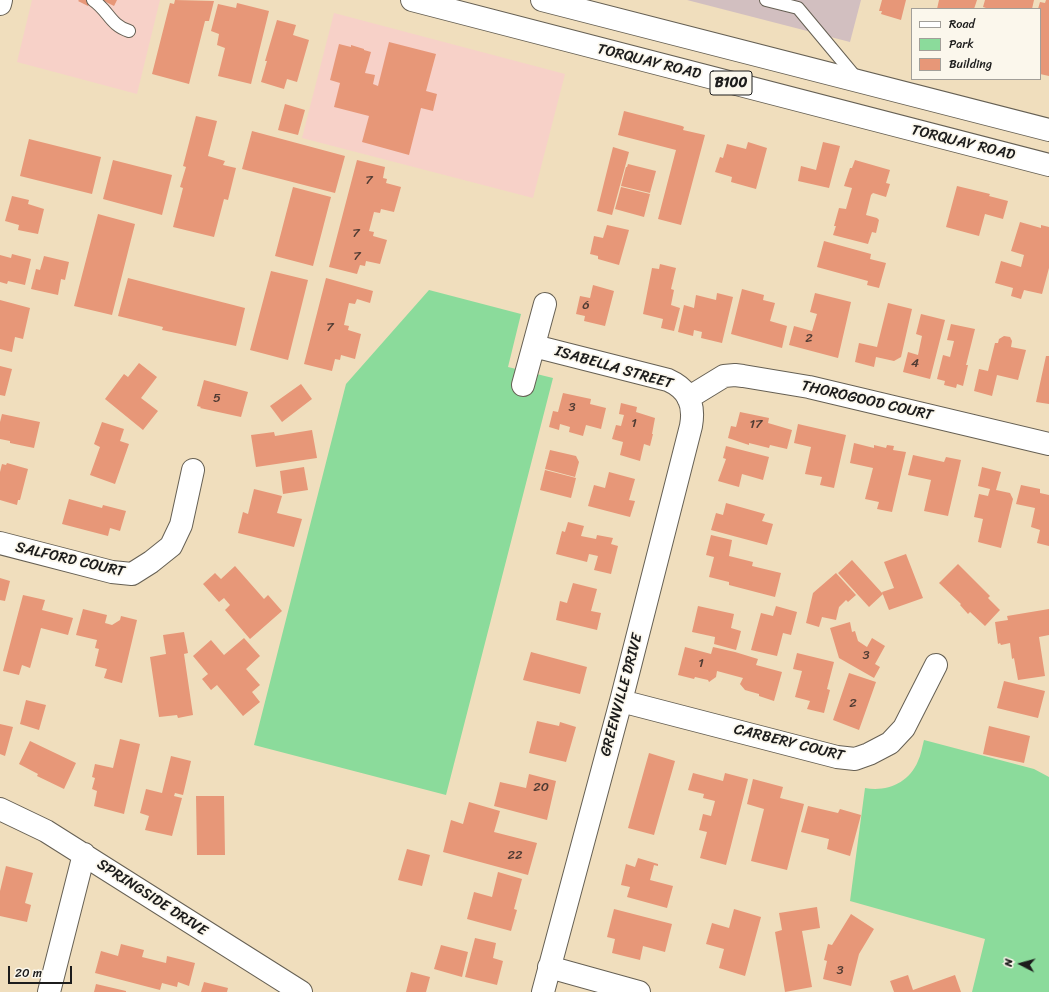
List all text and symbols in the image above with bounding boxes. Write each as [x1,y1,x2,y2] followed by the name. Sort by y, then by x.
[911,8,1041,80] legend
[949,13,975,35] text: Road
[949,33,974,55] text: Park
[595,40,703,84] street label: TORQUAY ROAD
[949,53,992,75] text: Building
[710,71,752,95] road number: B100
[909,121,1017,165] street label: TORQUAY ROAD
[365,173,373,189] house number: 7
[352,226,360,242] house number: 7
[353,249,361,265] house number: 7
[582,298,590,314] house number: 6
[326,320,334,336] house number: 7
[805,331,813,347] house number: 2
[553,343,675,393] street label: ISABELLA STREET
[911,356,919,372] house number: 4
[799,377,935,425] street label: THOROGOOD COURT
[213,391,221,407] house number: 5
[568,400,576,416] house number: 3
[631,416,637,432] house number: 1
[750,417,762,433] house number: 17
[14,539,126,581] street label: SALFORD COURT
[597,632,647,758] street label: GREENVILLE DRIVE
[862,648,870,664] house number: 3
[698,656,704,672] house number: 1
[849,696,857,712] house number: 2
[732,721,846,765] street label: CARBERY COURT
[533,780,549,796] house number: 20
[507,848,523,864] house number: 22
[93,856,211,940] street label: SPRINGSIDE DRIVE
[1001,944,1041,984] north arrow
[10,958,74,984] scale bar
[999,958,1018,967] text: N
[15,962,42,984] text: 20 m
[836,963,844,979] house number: 3

